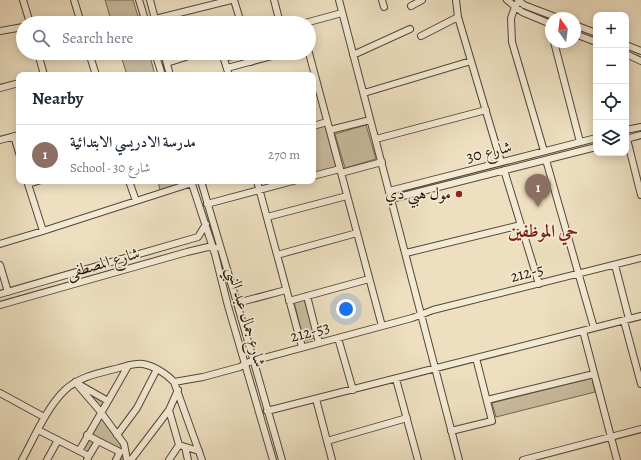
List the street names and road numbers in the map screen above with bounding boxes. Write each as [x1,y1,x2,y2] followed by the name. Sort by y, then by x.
[464,136,515,170] street label: شارع 30
[64,242,143,286] street label: شارع المصطفى
[508,258,546,288] street label: 212-5
[217,264,271,371] street label: شارع جمال عبد النبي
[288,316,332,348] street label: 212-53

